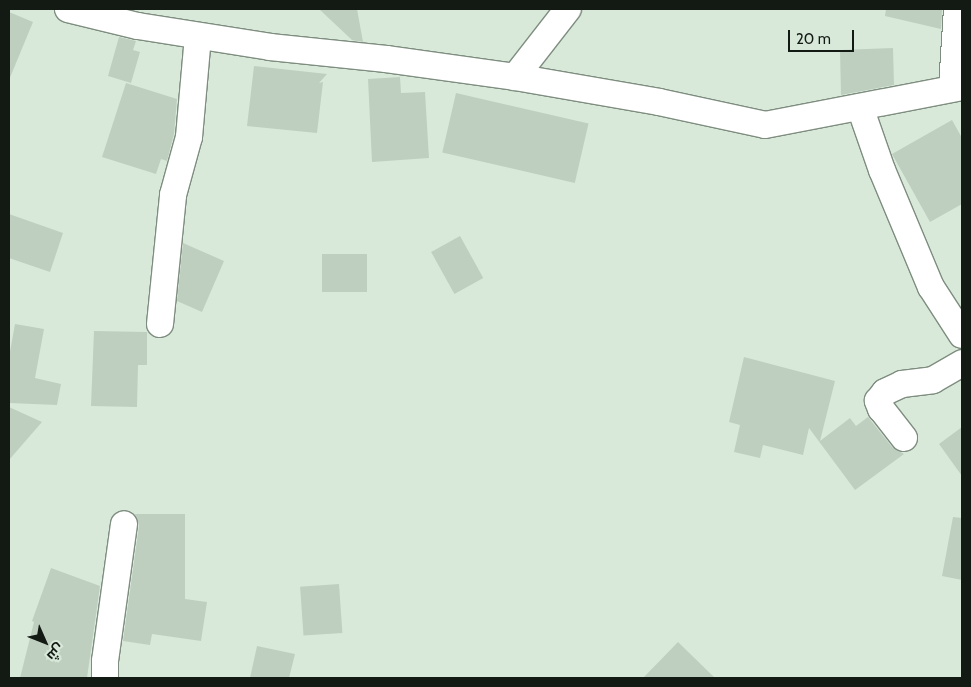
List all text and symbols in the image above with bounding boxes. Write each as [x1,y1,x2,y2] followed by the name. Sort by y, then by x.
[791,20,857,52] scale bar
[796,30,831,48] text: 20 m
[20,617,70,667] north arrow
[43,640,69,665] text: ش

